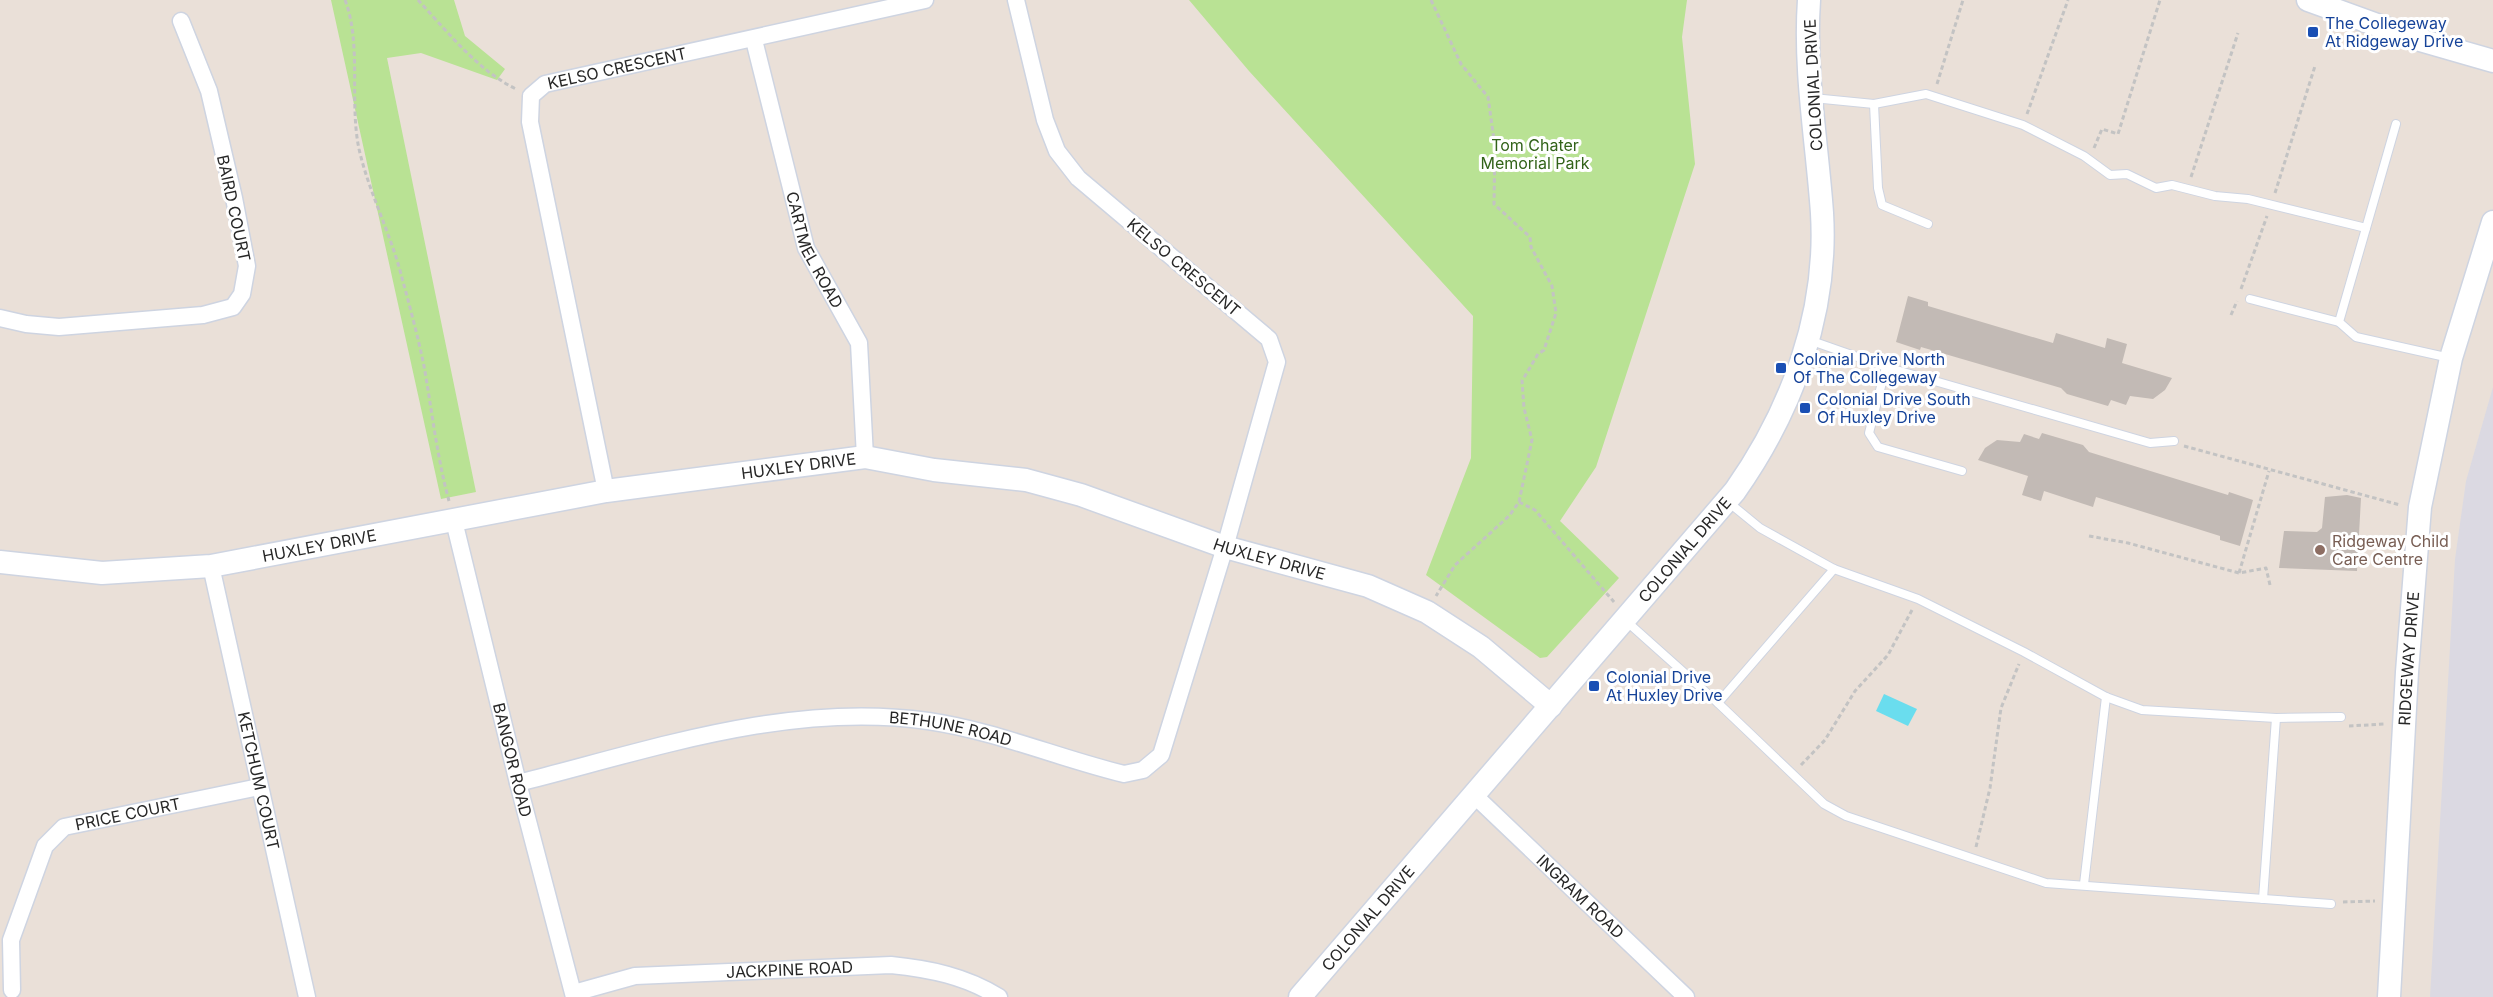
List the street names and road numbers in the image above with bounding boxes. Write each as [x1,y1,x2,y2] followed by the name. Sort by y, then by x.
[1800,18,1826,152] street label: COLONIAL DRIVE
[546,43,689,93] street label: KELSO CRESCENT
[213,153,255,263] street label: BAIRD COURT
[782,189,847,312] street label: CARTMEL ROAD
[1123,214,1245,320] street label: KELSO CRESCENT
[740,448,857,483] street label: HUXLEY DRIVE
[1634,493,1735,606] street label: COLONIAL DRIVE
[261,525,378,566] street label: HUXLEY DRIVE
[1211,534,1328,584] street label: HUXLEY DRIVE
[2394,591,2423,726] street label: RIDGEWAY DRIVE
[489,701,536,819] street label: BANGOR ROAD
[888,707,1014,750] street label: BETHUNE ROAD
[234,710,284,852] street label: KETCHUM COURT
[73,793,182,834] street label: PRICE COURT
[1533,850,1628,943] street label: INGRAM ROAD
[1317,861,1419,975] street label: COLONIAL DRIVE
[726,957,853,982] street label: JACKPINE ROAD

